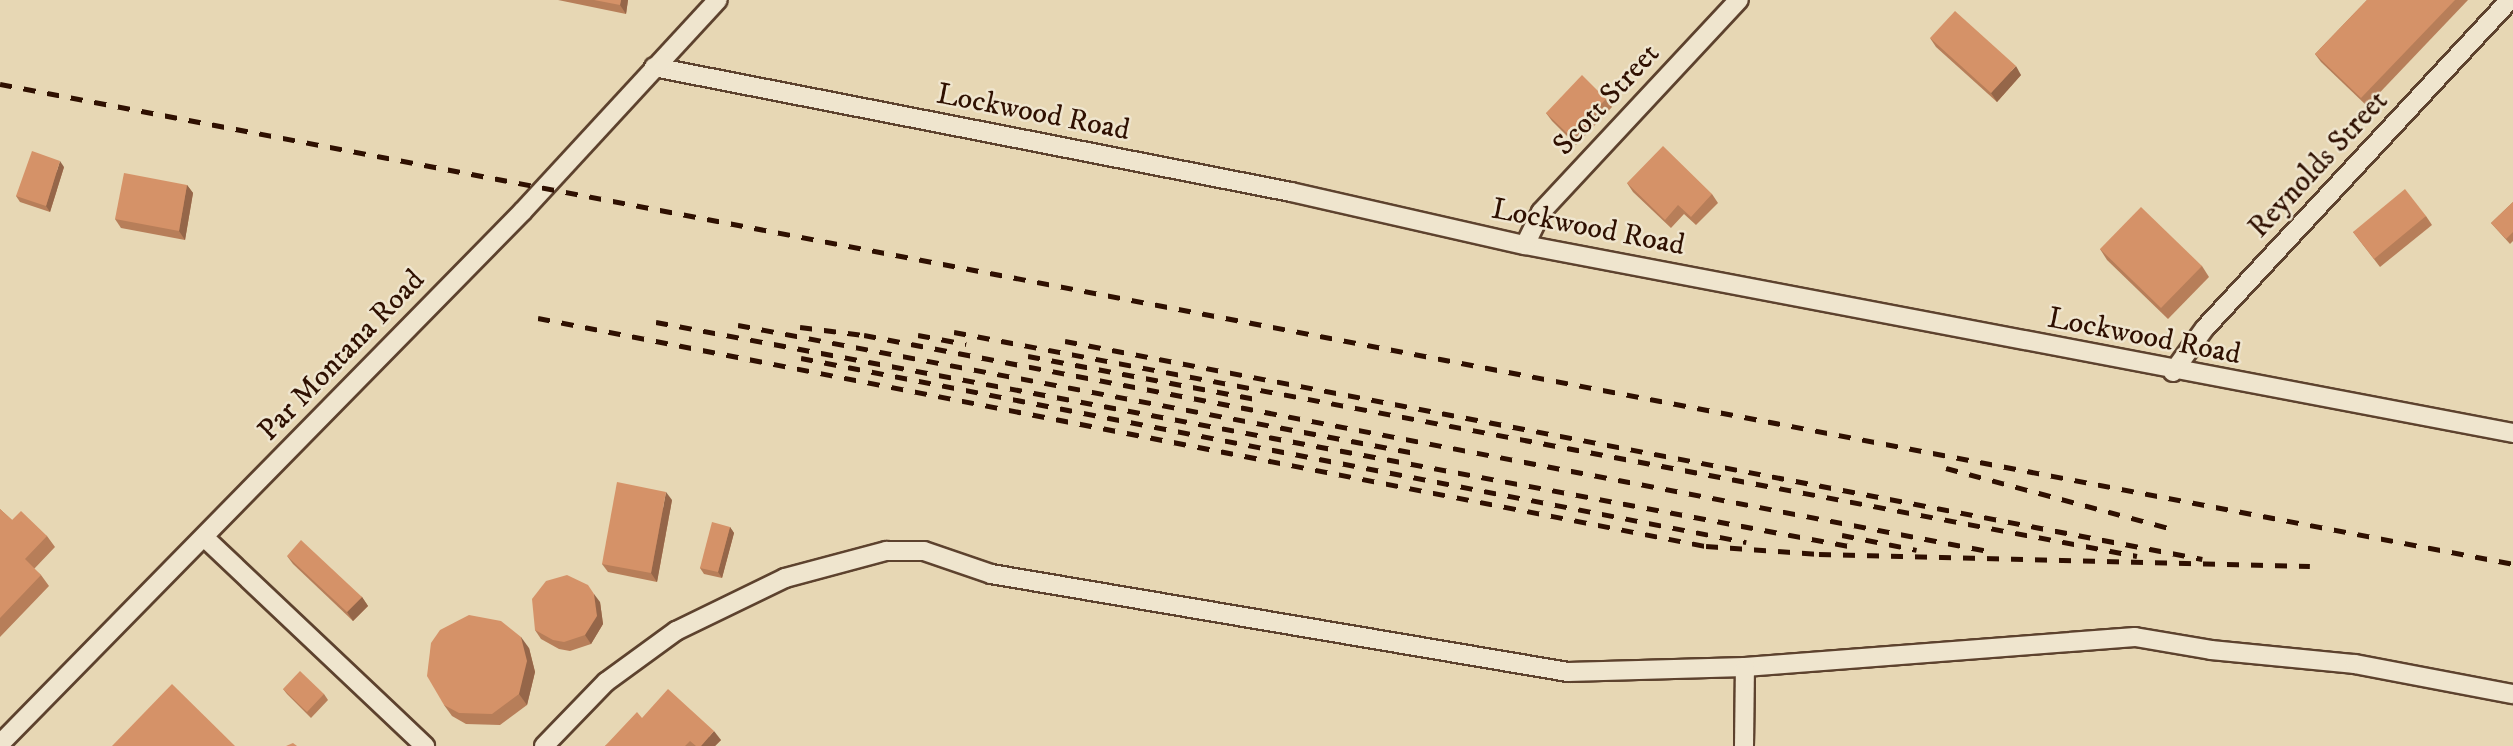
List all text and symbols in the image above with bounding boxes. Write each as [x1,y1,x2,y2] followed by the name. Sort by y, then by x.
[1546,37,1668,163] street label: Scott Street
[933,77,1133,149] street label: Lockwood Road
[2242,84,2396,246] street label: Reynolds Street
[1488,192,1688,264] street label: Lockwood Road
[251,263,433,449] street label: Par Montana Road
[2044,301,2244,373] street label: Lockwood Road

